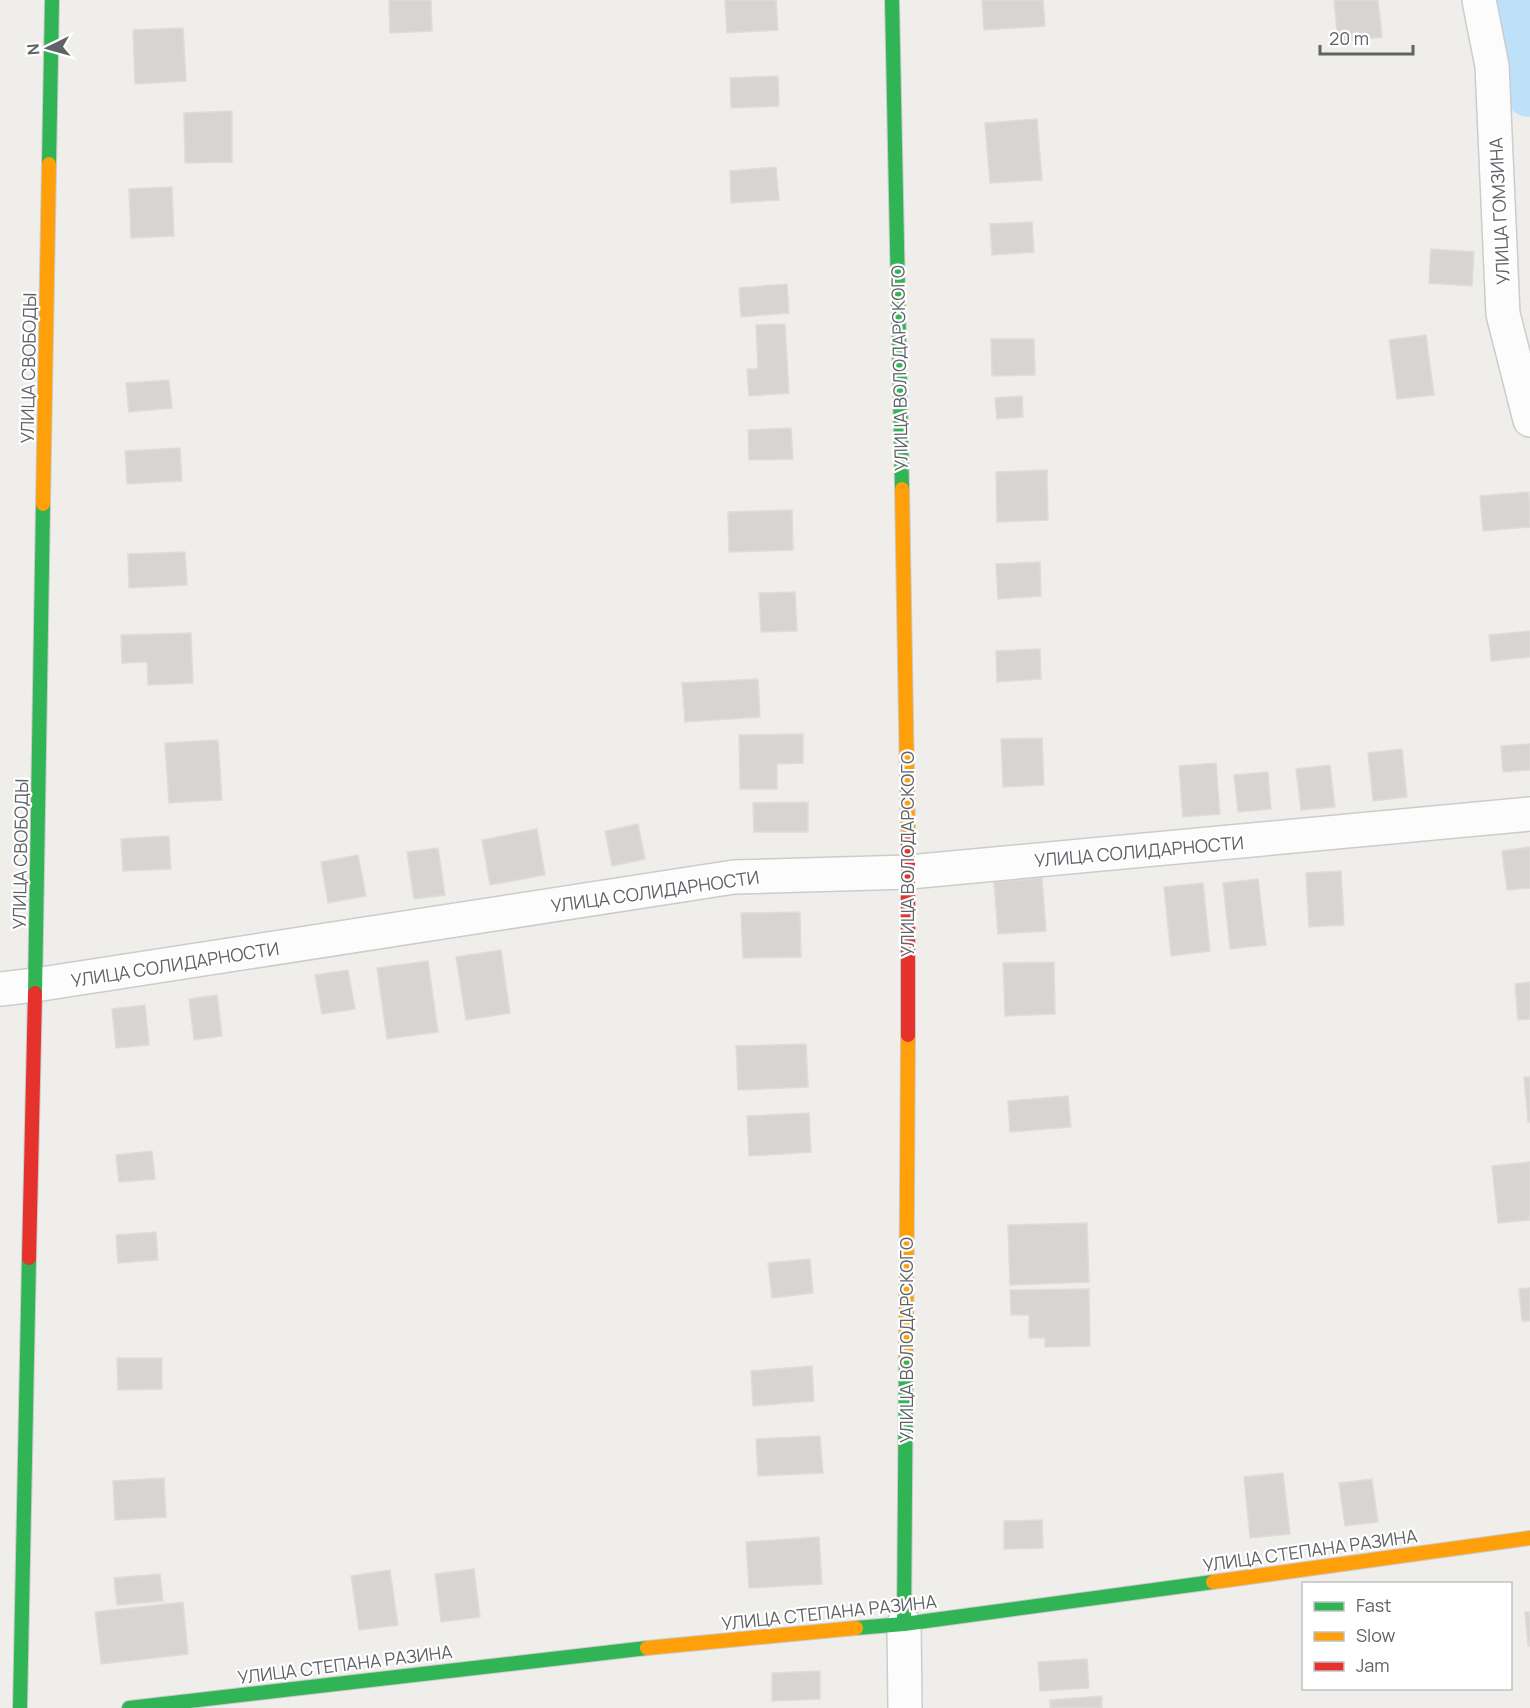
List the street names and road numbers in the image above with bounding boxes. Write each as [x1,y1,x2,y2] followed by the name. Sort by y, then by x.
[1483,136,1515,285] street label: УЛИЦА ГОМЗИНА
[885,265,913,471] street label: УЛИЦА ВОЛОДАРСКОГО
[15,292,41,444] street label: УЛИЦА СВОБОДЫ
[895,751,919,957] street label: УЛИЦА ВОЛОДАРСКОГО
[7,778,33,930] street label: УЛИЦА СВОБОДЫ
[1033,830,1245,872] street label: УЛИЦА СОЛИДАРНОСТИ
[549,864,761,918] street label: УЛИЦА СОЛИДАРНОСТИ
[69,936,281,992] street label: УЛИЦА СОЛИДАРНОСТИ
[894,1237,918,1443] street label: УЛИЦА ВОЛОДАРСКОГО
[1201,1523,1419,1577] street label: УЛИЦА СТЕПАНА РАЗИНА
[720,1589,938,1635] street label: УЛИЦА СТЕПАНА РАЗИНА
[236,1639,454,1689] street label: УЛИЦА СТЕПАНА РАЗИНА

